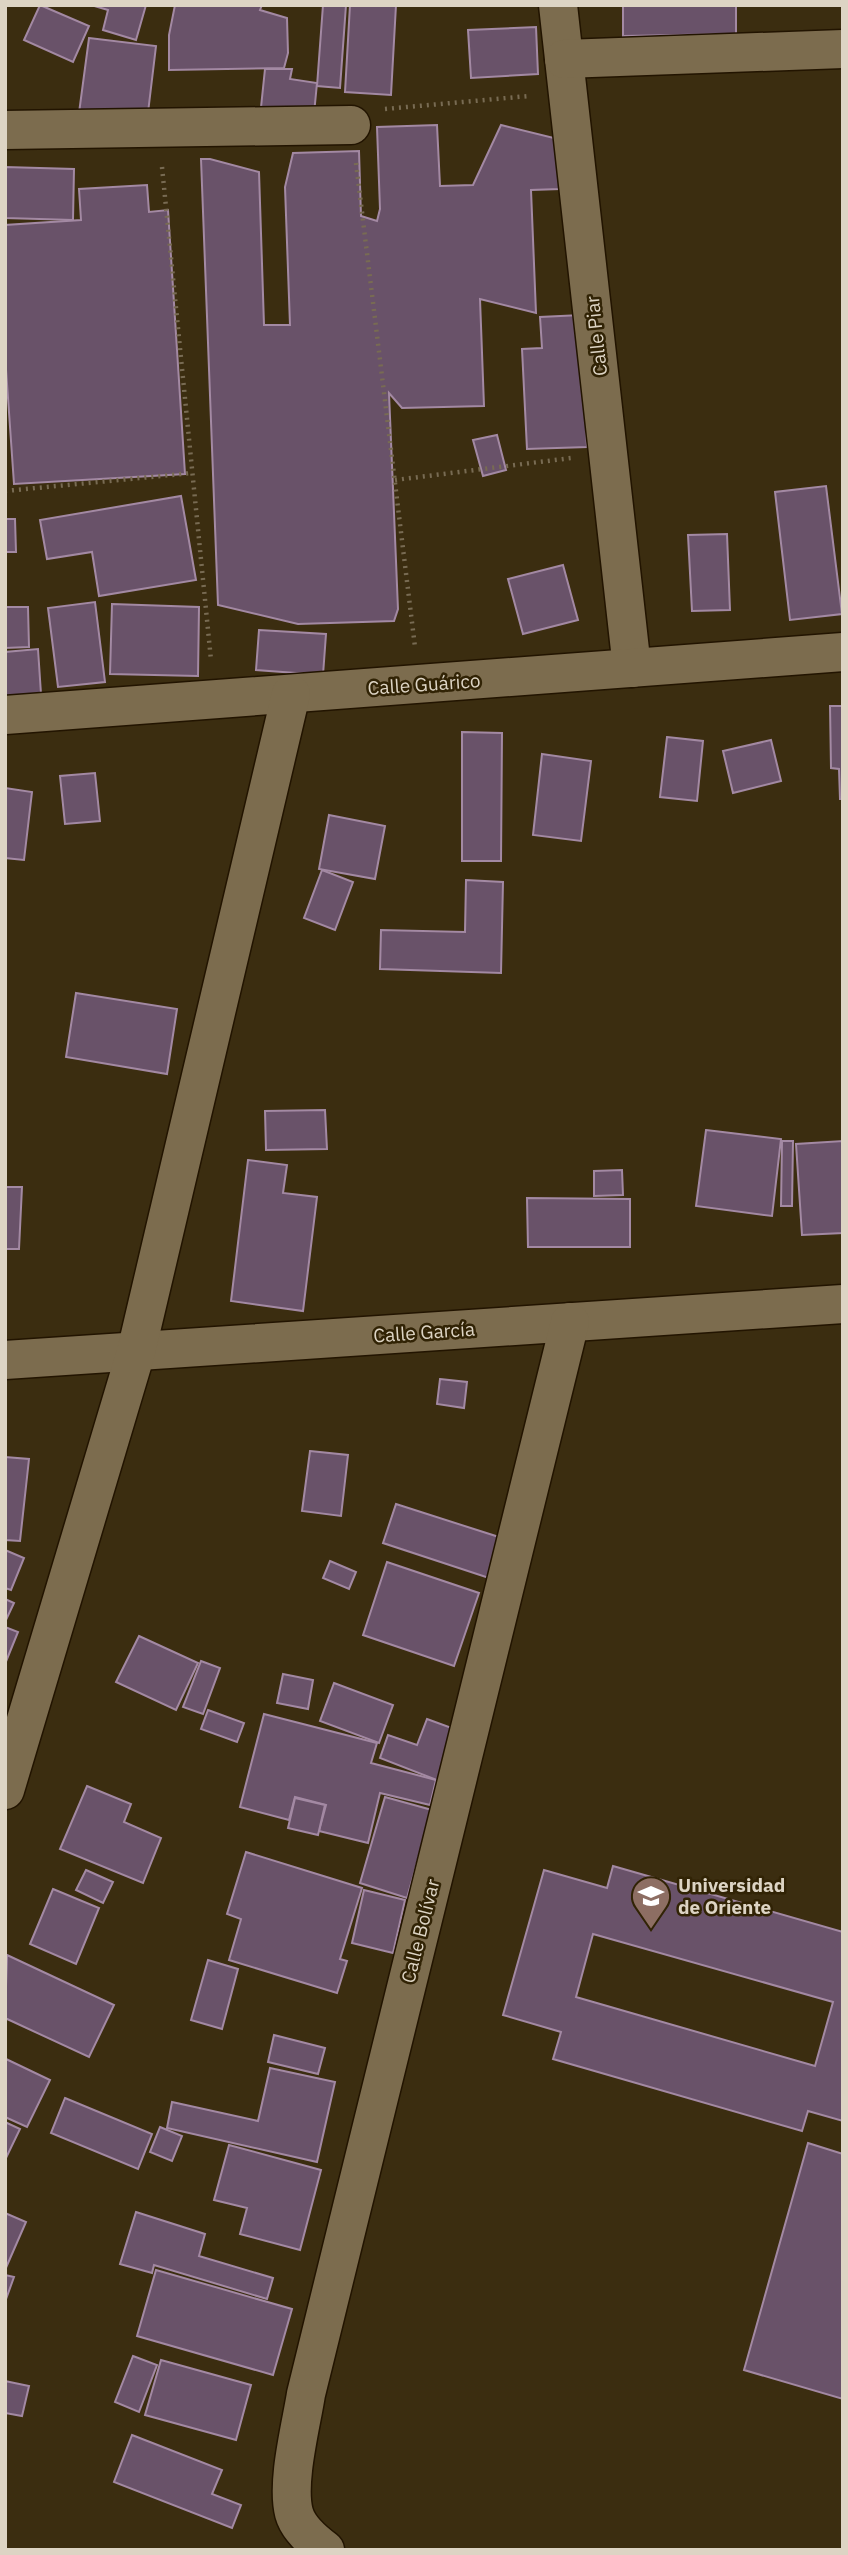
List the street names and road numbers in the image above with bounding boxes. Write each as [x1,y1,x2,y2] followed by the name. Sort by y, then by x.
[580,295,612,377] street label: Calle Piar
[367,668,481,700] street label: Calle Guárico
[372,1316,476,1348] street label: Calle García
[395,1876,445,1986] street label: Calle Bolívar

